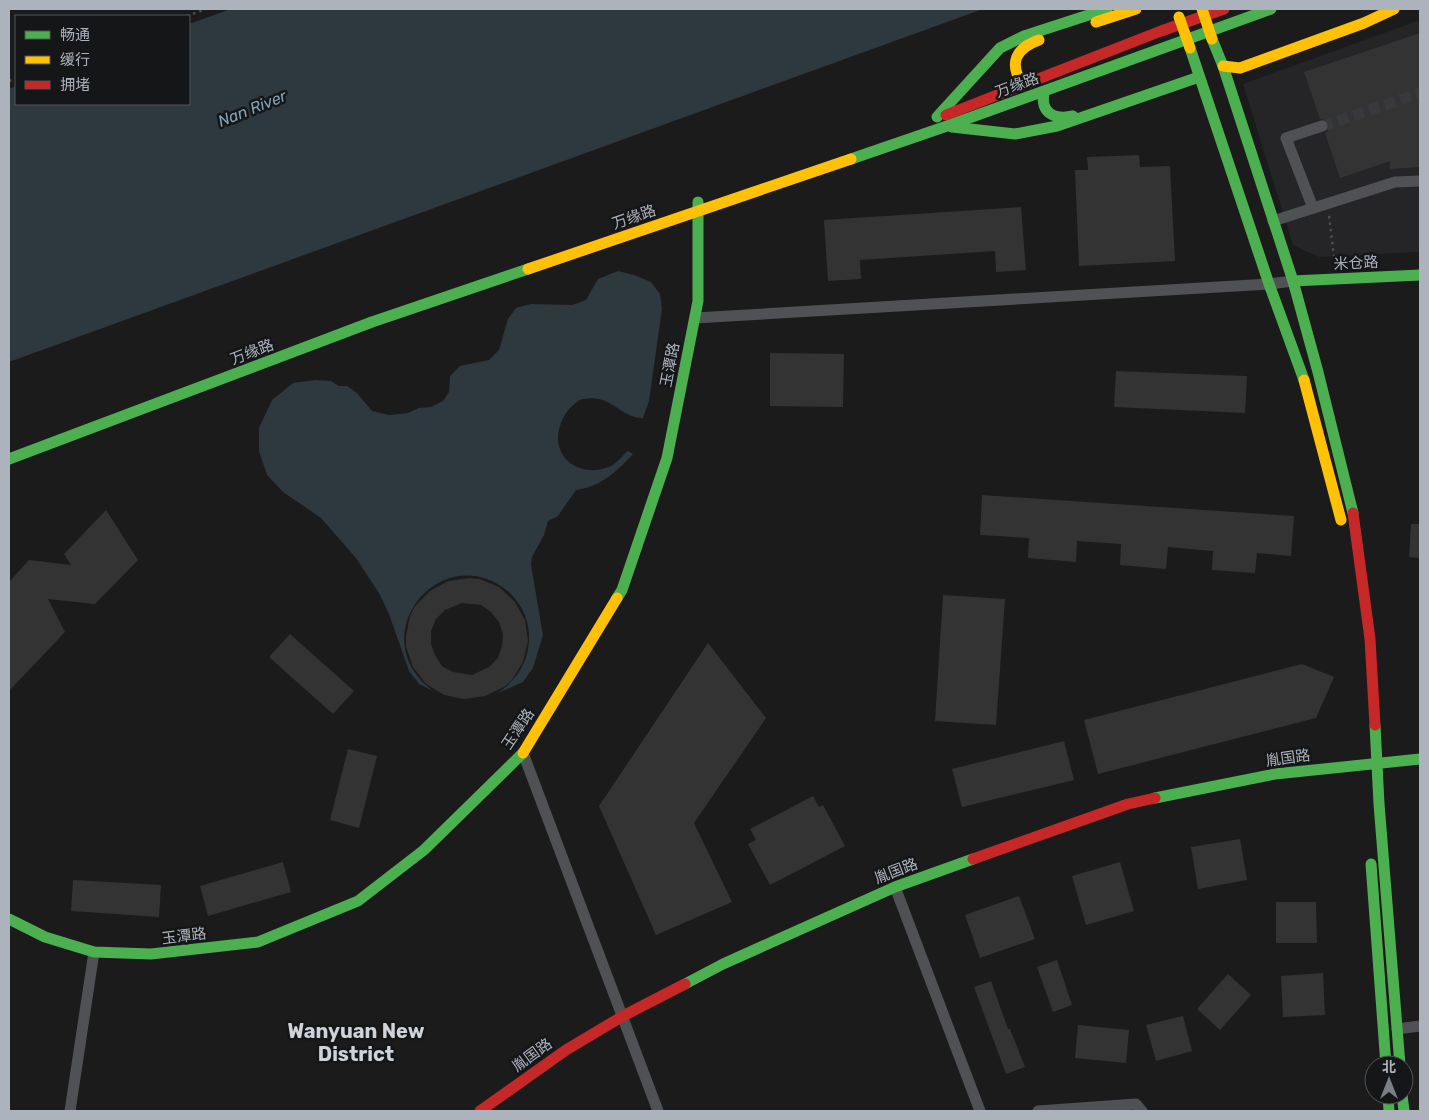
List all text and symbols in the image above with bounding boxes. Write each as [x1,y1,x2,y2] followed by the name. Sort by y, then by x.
[15,15,190,105] legend
[60,26,90,44] text: 畅通
[60,51,90,69] text: 缓行
[993,69,1041,101] street label: 万缘路
[60,76,90,94] text: 拥堵
[215,86,290,131] water label: Nan River
[610,201,658,233] street label: 万缘路
[1333,253,1379,273] street label: 米仓路
[228,336,276,368] street label: 万缘路
[657,341,683,389] street label: 玉潭路
[498,705,538,753] street label: 玉潭路
[1264,746,1312,770] street label: 胤国路
[872,855,920,887] street label: 胤国路
[161,924,207,948] street label: 玉潭路
[288,1019,425,1066] district label: Wanyuan New District
[509,1034,555,1076] street label: 胤国路
[1364,1055,1414,1105] north arrow
[1382,1059,1396,1076] text: 北

